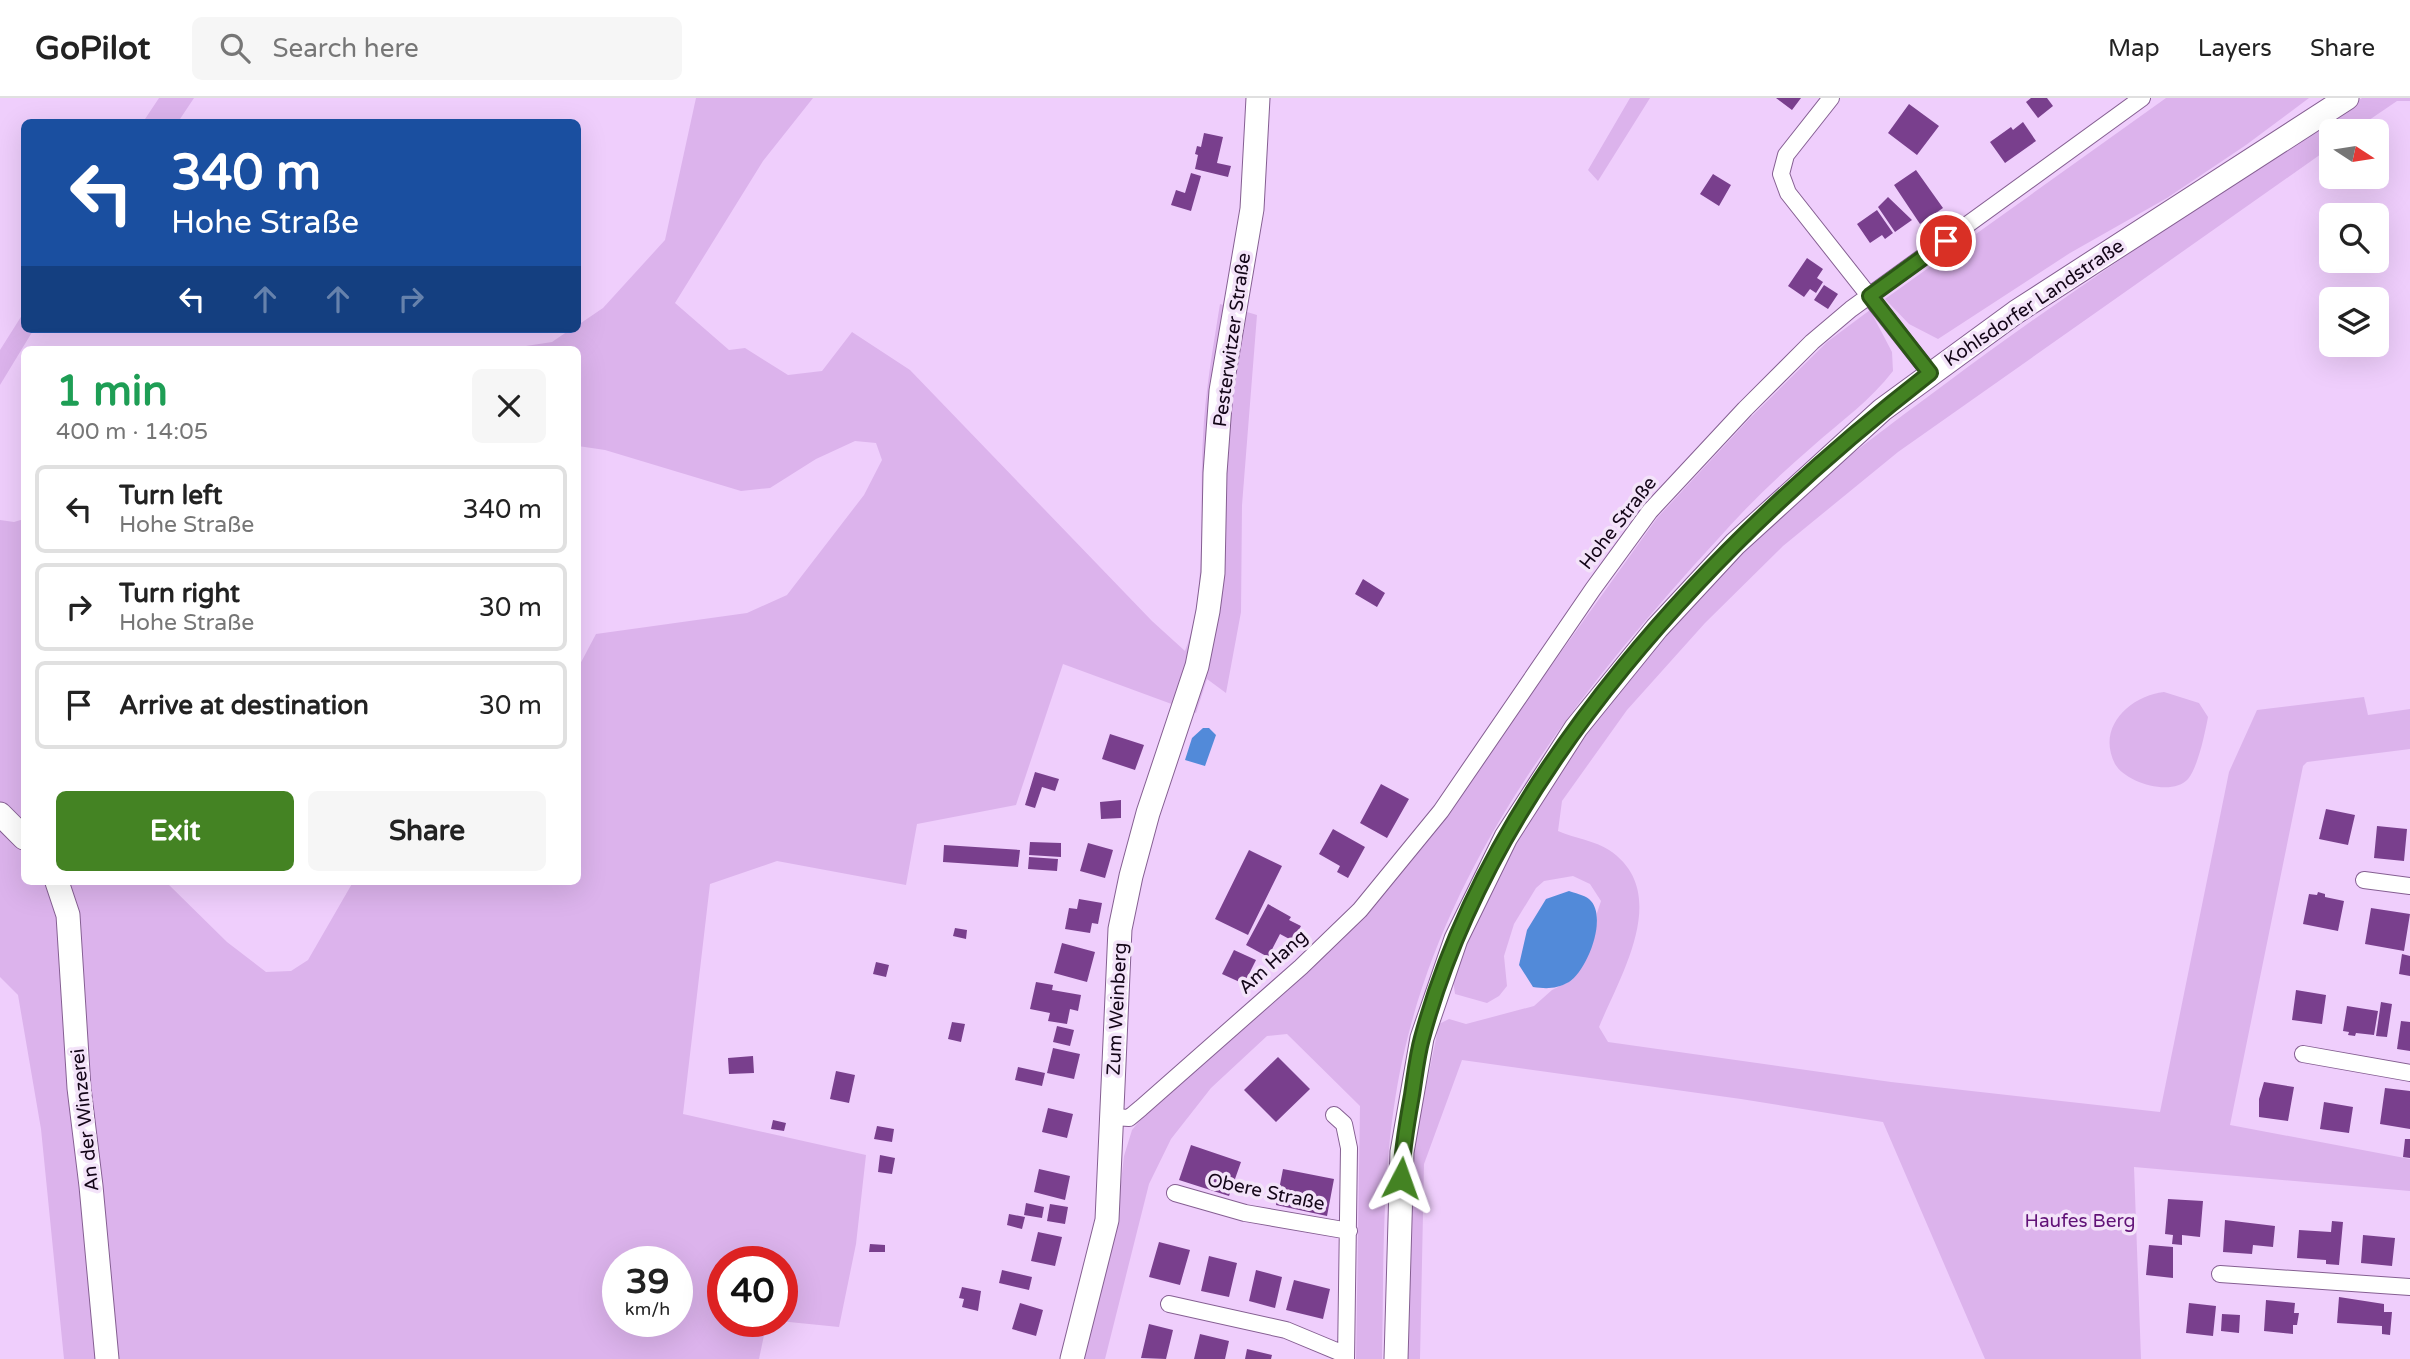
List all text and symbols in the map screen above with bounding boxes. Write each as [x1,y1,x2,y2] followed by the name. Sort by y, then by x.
[192,17,682,80] search box
[35,29,150,68] text: GoPilot
[216,29,254,67] icon: search
[272,33,419,64] text: Search here
[2108,34,2160,63] text: Map
[2198,34,2272,63] text: Layers
[2310,34,2375,63] text: Share
[2319,119,2389,189] north arrow
[2319,119,2389,357] map controls
[171,144,321,203] text: 340 m
[56,147,147,238] icon: left
[2319,203,2389,273] button: search
[171,204,359,242] text: Hohe Straße
[1916,211,1976,271] pin
[1927,222,1965,260] icon: arrive
[1940,235,2128,371] street label: Kohlsdorfer Landstraße
[1209,251,1255,429] street label: Pesterwitzer Straße
[173,280,211,318] icon: left
[246,280,284,318] icon: ahead
[319,280,357,318] icon: ahead
[392,280,430,318] icon: right
[2319,287,2389,357] button: layers
[56,366,168,417] text: 1 min
[472,369,546,443] button: close
[56,418,208,446] text: 400 m · 14:05
[1575,472,1661,574] street label: Hohe Straße
[119,480,222,511] text: Turn left
[60,490,98,528] icon: left
[462,494,542,525] text: 340 m
[119,511,254,539] text: Hohe Straße
[119,578,240,609] text: Turn right
[60,588,98,626] icon: right
[479,592,542,623] text: 30 m
[119,609,254,637] text: Hohe Straße
[60,686,98,724] icon: arrive
[119,690,369,721] text: Arrive at destination
[479,690,542,721] text: 30 m
[56,791,294,871] button: Exit
[308,791,546,871] button: Share
[1234,925,1312,999] street label: Am Hang
[1103,942,1131,1076] street label: Zum Weinberg
[67,1047,103,1193] street label: An der Winzerei
[1364,1141,1438,1215] position arrow
[1205,1169,1327,1215] street label: Obere Straße
[2025,1210,2135,1232] park label: Haufes Berg
[707,1246,798,1337] speed limit sign: 40
[626,1261,669,1303] text: 39
[625,1298,670,1320] text: km/h

